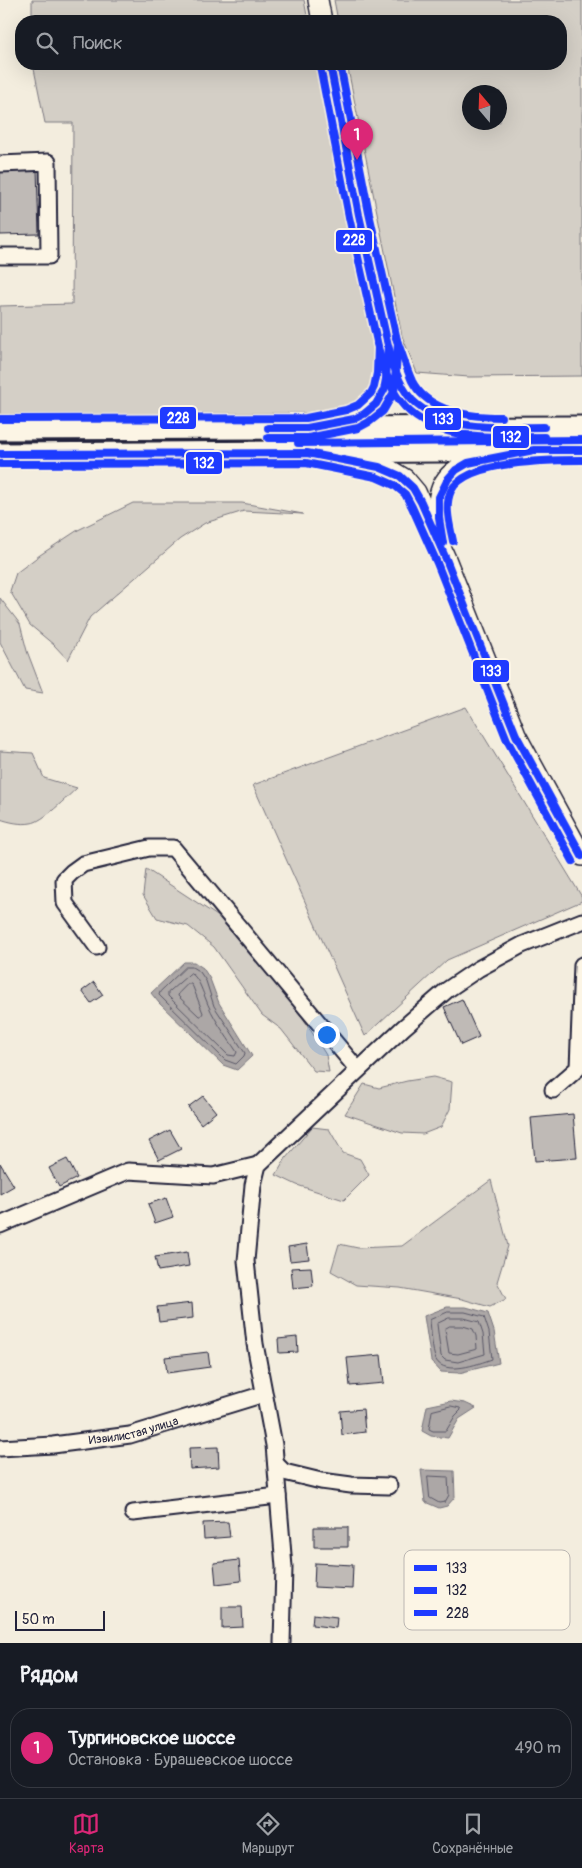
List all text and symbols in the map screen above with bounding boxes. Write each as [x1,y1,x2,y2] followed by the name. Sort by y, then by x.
[15,15,567,70] search box
[33,29,61,57] icon: search
[73,31,123,55] text: Поиск
[462,85,507,130] north arrow
[341,119,373,160] pin: 1
[335,229,373,253] line badge: 228
[343,232,365,249] text: 228
[159,406,197,430] line badge: 228
[424,407,462,431] line badge: 133
[167,410,189,427] text: 228
[432,411,454,428] text: 133
[492,425,530,449] line badge: 132
[500,429,522,446] text: 132
[185,451,223,475] line badge: 132
[193,455,215,472] text: 132
[472,659,510,683] line badge: 133
[480,663,502,680] text: 133
[314,1022,340,1048] your location
[88,1414,181,1448] street label: Извилистая улица
[404,1550,570,1630] legend
[446,1560,467,1577] text: 133
[446,1582,467,1599] text: 132
[446,1605,469,1622] text: 228
[15,1608,105,1631] scale bar
[22,1611,55,1628] text: 50 m
[20,1662,78,1689] text: Рядом
[68,1726,235,1750] text: Тургиновское шоссе
[34,1738,40,1758] text: 1
[515,1738,561,1758] text: 490 m
[68,1750,293,1770] text: Остановка · Бурашевское шоссе
[69,1810,104,1857] tab: Карта
[242,1810,294,1857] tab: Маршрут
[432,1810,513,1857] tab: Сохранённые

